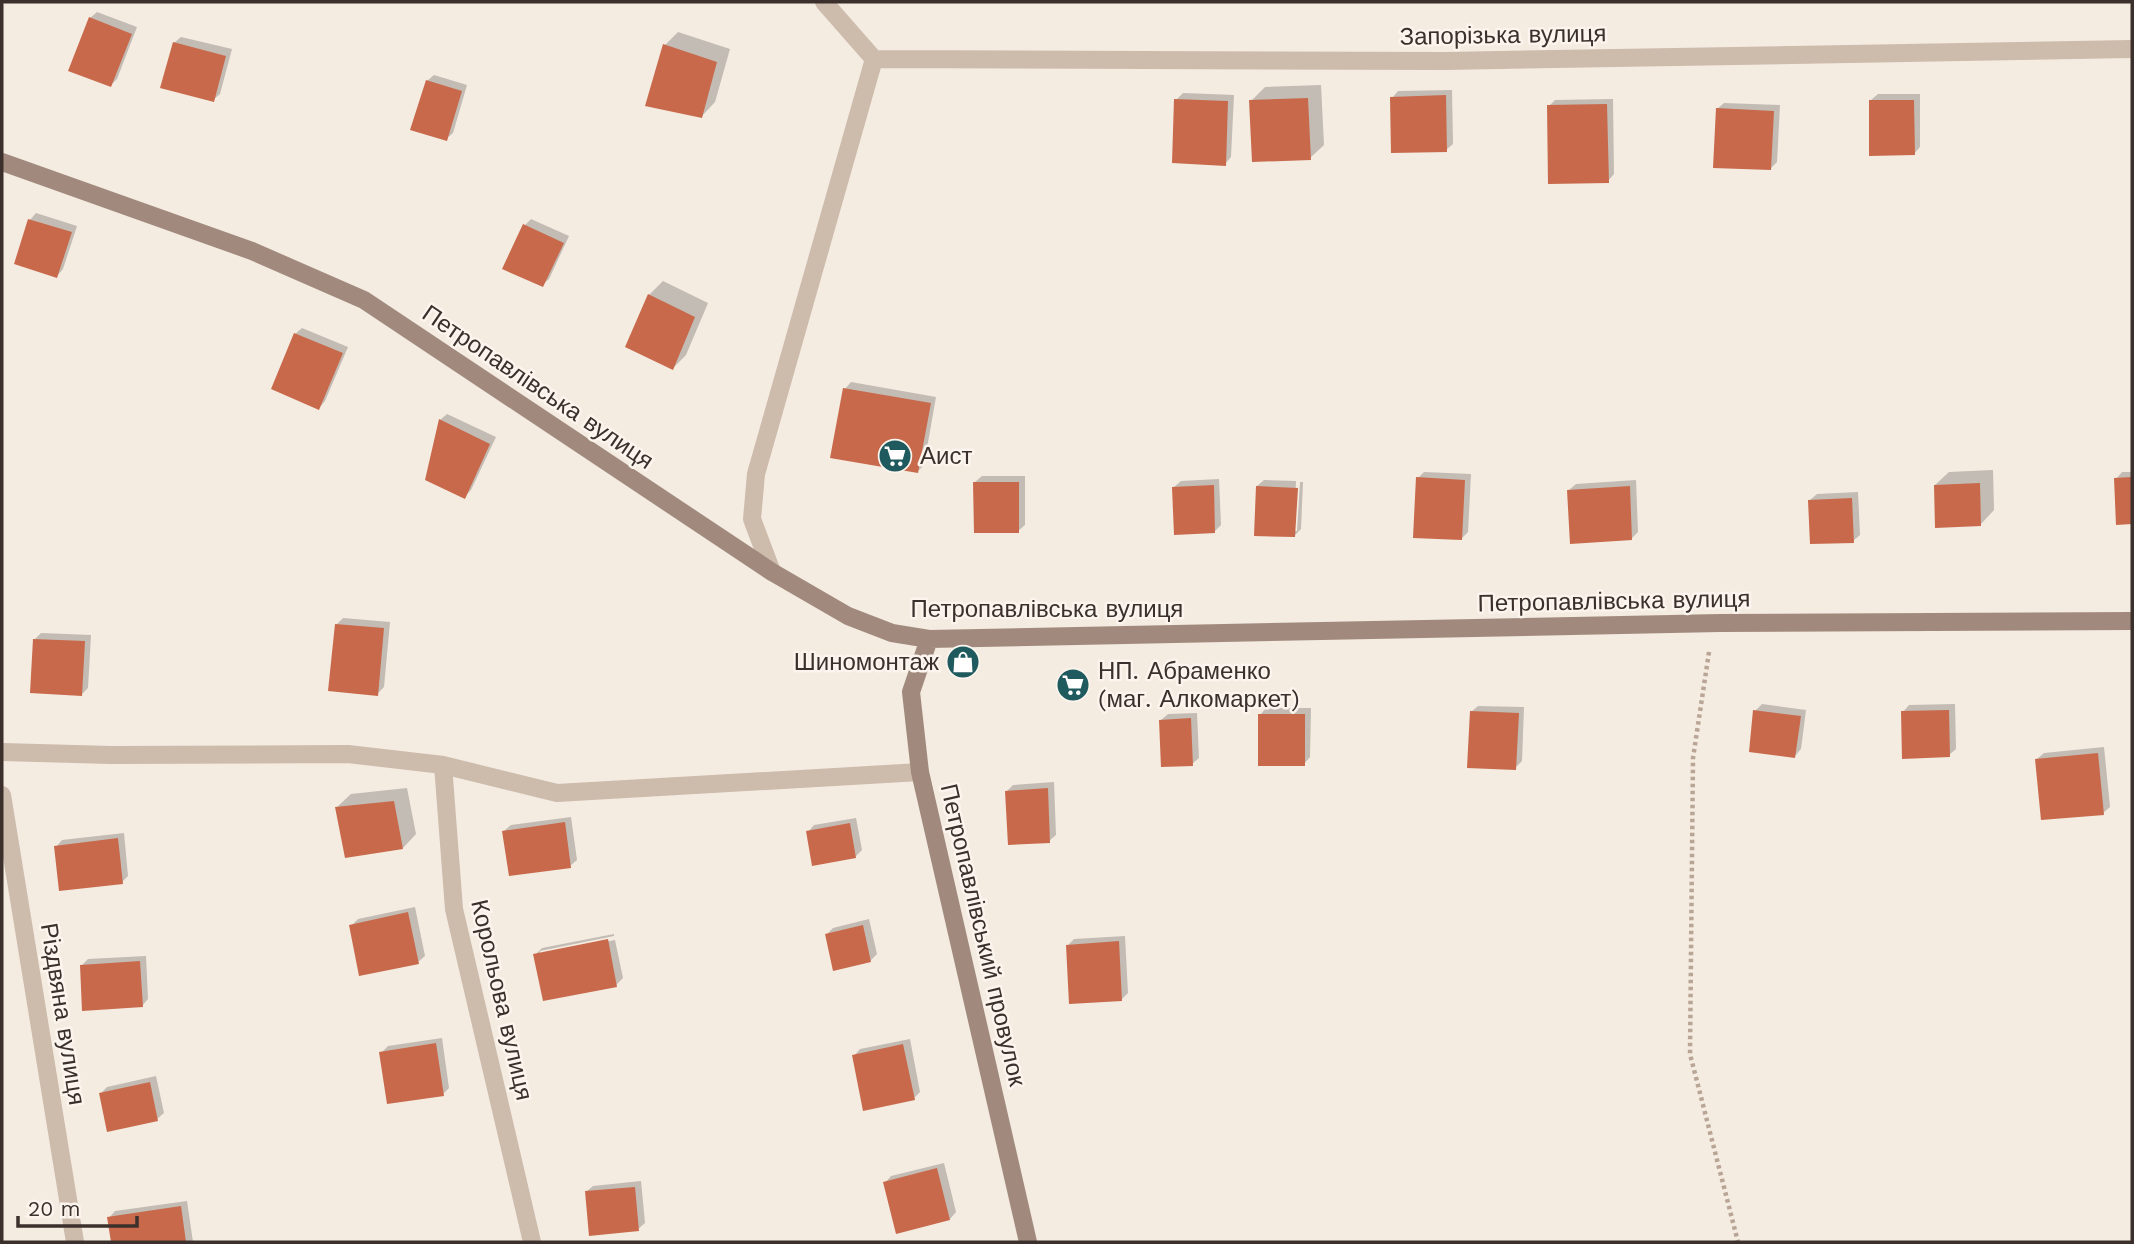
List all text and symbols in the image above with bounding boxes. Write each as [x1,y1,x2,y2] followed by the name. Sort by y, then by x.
[1399,19,1607,51] street label: Запорізька вулиця
[417,299,659,475] street label: Петропавлівська вулиця
[876,437,914,475] supermarket icon: Аист
[920,442,972,470] place label: Аист
[1477,585,1751,617] street label: Петропавлівська вулиця
[911,595,1183,623] street label: Петропавлівська вулиця
[944,643,982,681] shop icon: Шиномонтаж
[794,648,939,676] place label: Шиномонтаж
[1098,657,1300,713] place label: НП. Абраменко (маг. Алкомаркет)
[1054,666,1092,704] supermarket icon: НП. Абраменко (маг. Алкомаркет)
[935,781,1032,1089] street label: Петропавлівський провулок
[465,897,539,1103] street label: Корольова вулиця
[35,921,91,1107] street label: Різдвяна вулиця
[18,1184,136,1228] scale bar
[28,1196,80,1221] text: 20 m

